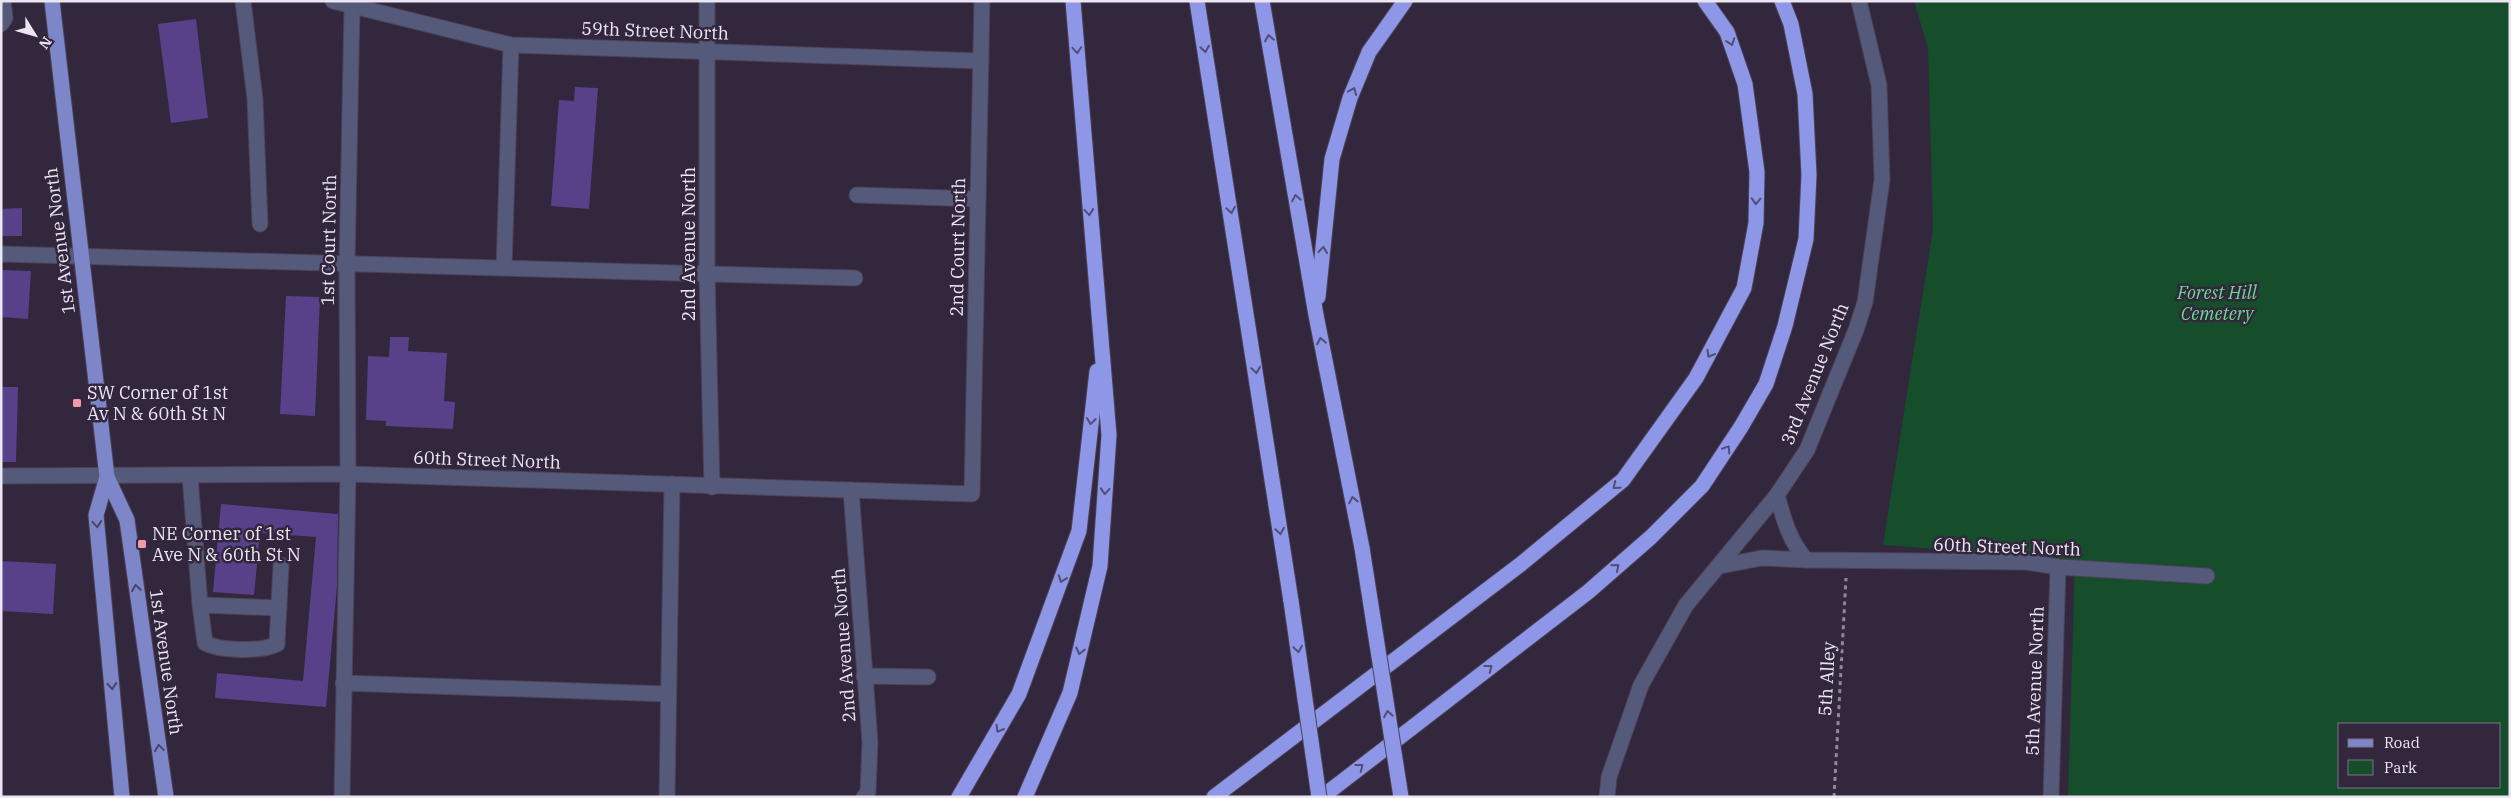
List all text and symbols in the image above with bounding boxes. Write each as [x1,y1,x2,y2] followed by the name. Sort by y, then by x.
[10,10,60,60] north arrow
[581,16,729,45] street label: 59th Street North
[35,33,56,53] text: N
[1264,34,1274,43] one-way arrow
[1725,37,1735,46] one-way arrow
[1199,45,1209,54] one-way arrow
[1071,46,1082,54] one-way arrow
[1347,87,1358,96] one-way arrow
[39,167,80,316] street label: 1st Avenue North
[677,167,700,321] street label: 2nd Avenue North
[316,174,341,306] street label: 1st Court North
[945,177,970,317] street label: 2nd Court North
[1292,194,1302,203] one-way arrow
[1751,198,1762,206] one-way arrow
[1225,205,1235,214] one-way arrow
[1084,208,1095,216] one-way arrow
[1317,245,1328,253] one-way arrow
[2176,281,2258,325] park label: Forest Hill Cemetery
[1776,299,1854,448] street label: 3rd Avenue North
[1316,336,1327,345] one-way arrow
[1706,349,1716,358] one-way arrow
[1250,366,1260,375] one-way arrow
[87,381,228,425] place label: SW Corner of 1st Av N & 60th St N
[71,397,83,409] marker: SW Corner of 1st Av N & 60th St N
[1086,417,1097,425] one-way arrow
[413,445,561,474] street label: 60th Street North
[1721,445,1730,455] one-way arrow
[1613,481,1622,489] one-way arrow
[1099,487,1110,495] one-way arrow
[1348,495,1359,504] one-way arrow
[91,521,102,529] one-way arrow
[152,522,301,566] place label: NE Corner of 1st Ave N & 60th St N
[1274,527,1285,535] one-way arrow
[1933,532,2081,561] street label: 60th Street North
[136,538,148,550] marker: NE Corner of 1st Ave N & 60th St N
[1611,564,1620,573] one-way arrow
[827,567,860,723] street label: 2nd Avenue North
[1058,574,1068,583] one-way arrow
[132,583,142,592] one-way arrow
[145,587,188,736] street label: 1st Avenue North
[2020,606,2049,756] street label: 5th Avenue North
[1813,641,1840,717] street label: 5th Alley
[1075,646,1086,655] one-way arrow
[1292,646,1303,654] one-way arrow
[1483,665,1492,673] one-way arrow
[106,682,117,690] one-way arrow
[1384,710,1394,718] one-way arrow
[995,723,1005,732] one-way arrow
[2338,723,2501,788] legend
[2384,733,2420,752] text: Road
[154,744,165,752] one-way arrow
[2384,758,2417,777] text: Park
[1355,764,1364,773] one-way arrow

